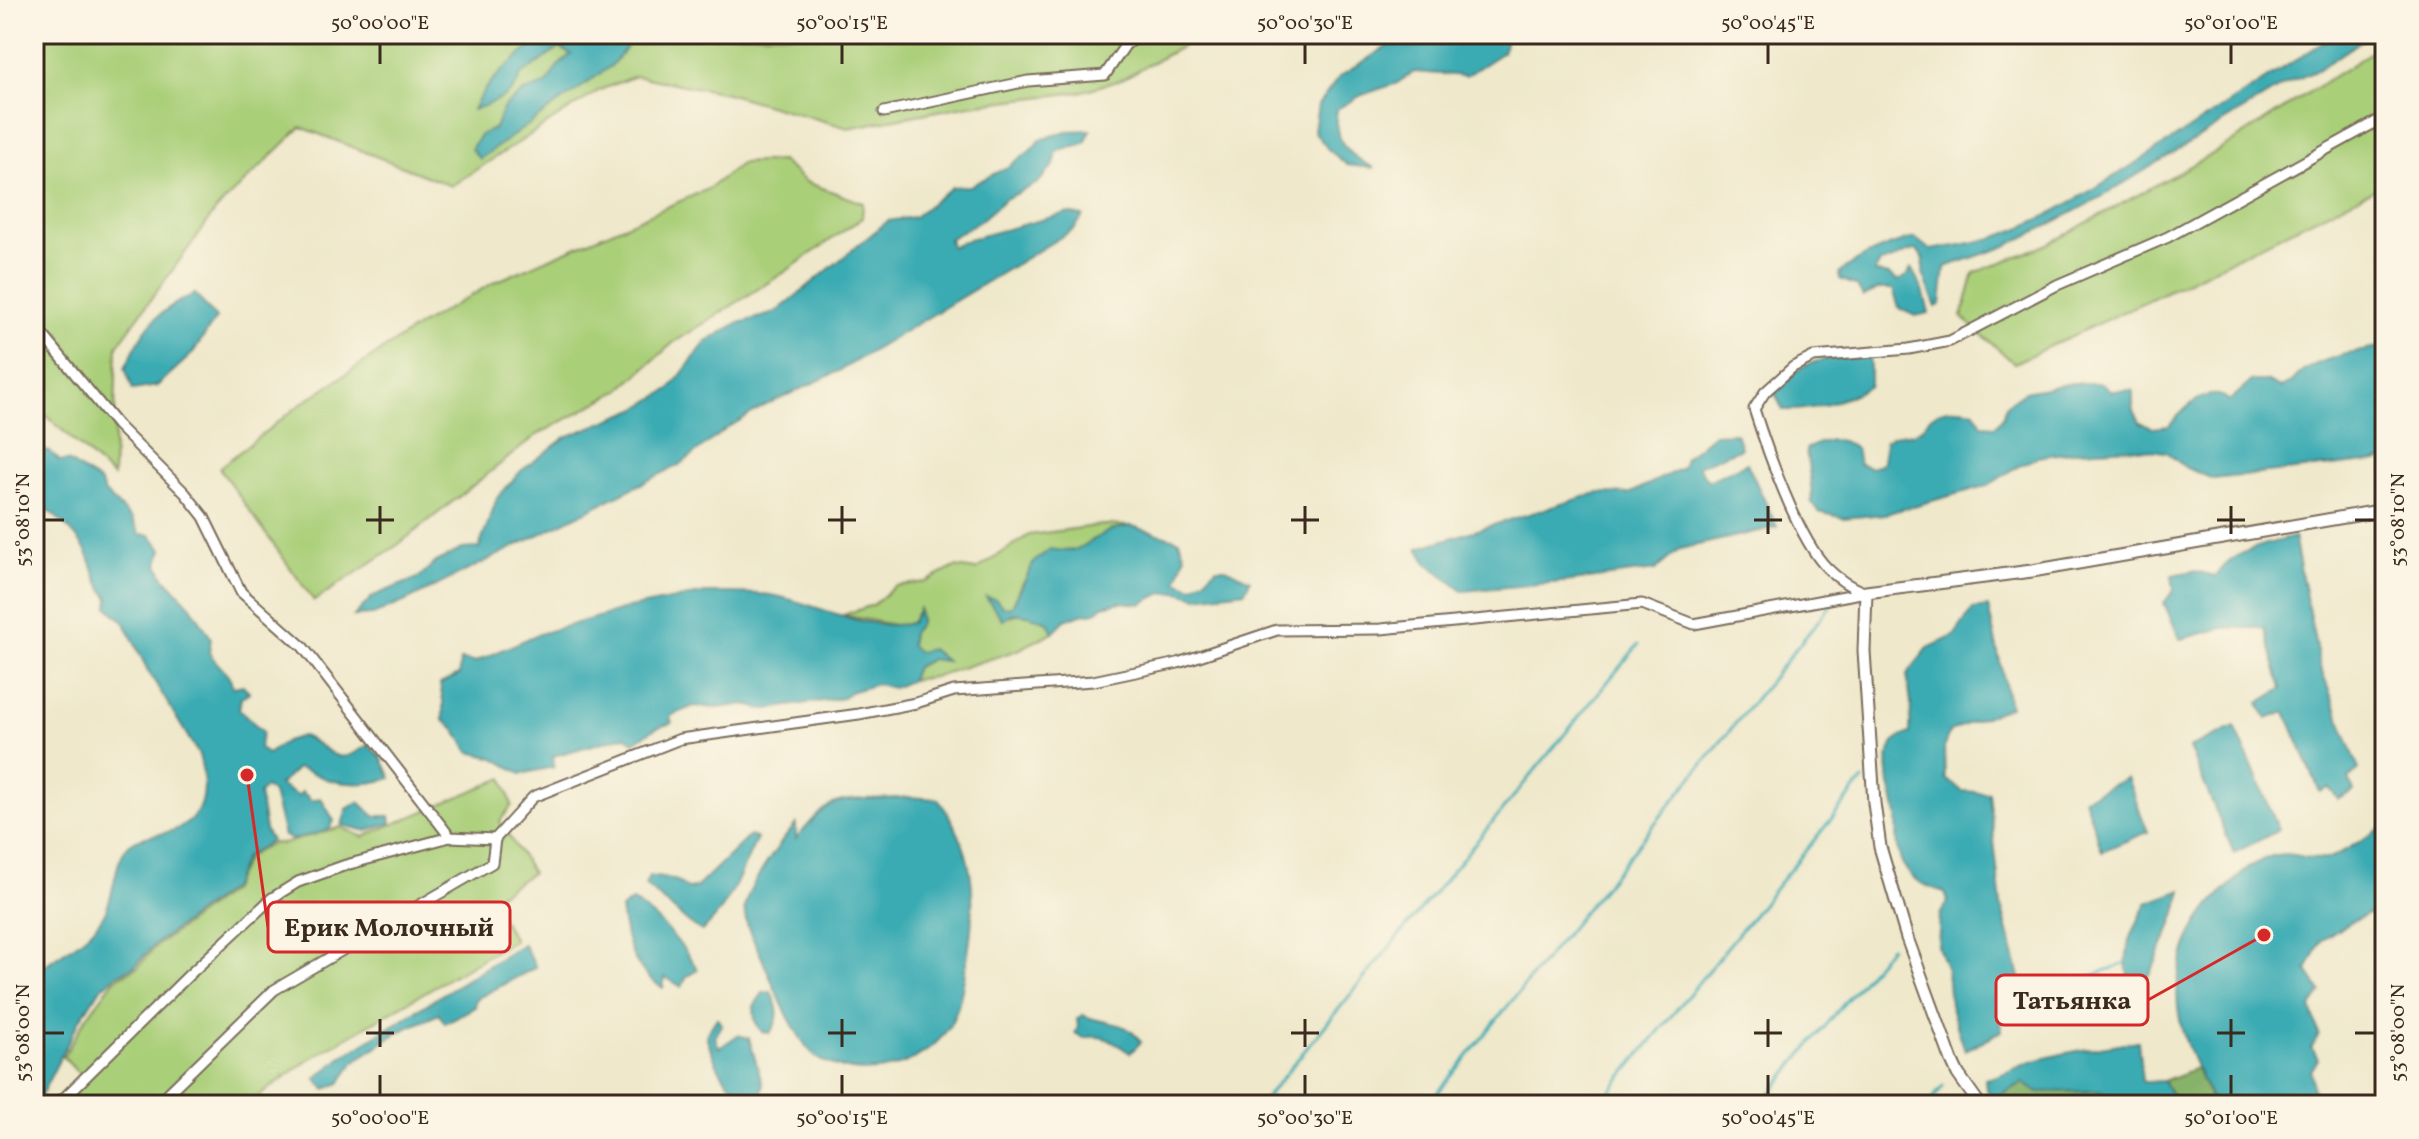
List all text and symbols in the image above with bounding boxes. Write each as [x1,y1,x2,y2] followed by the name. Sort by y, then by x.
[331,10,429,38] text: 50°00'00"E
[796,10,888,38] text: 50°00'15"E
[1257,10,1353,38] text: 50°00'30"E
[1721,10,1815,38] text: 50°00'45"E
[2184,10,2278,38] text: 50°01'00"E
[10,473,38,567] text: 53°08'10"N
[2385,473,2413,567] text: 53°08'10"N
[268,902,510,952] callout: Ерик Молочный
[284,911,494,947] text: Ерик Молочный
[1996,975,2148,1025] callout: Татьянка
[10,984,38,1082] text: 53°08'00"N
[2012,984,2132,1020] text: Татьянка
[2385,984,2413,1082] text: 53°08'00"N
[331,1105,429,1133] text: 50°00'00"E
[796,1105,888,1133] text: 50°00'15"E
[1257,1105,1353,1133] text: 50°00'30"E
[1721,1105,1815,1133] text: 50°00'45"E
[2184,1105,2278,1133] text: 50°01'00"E

